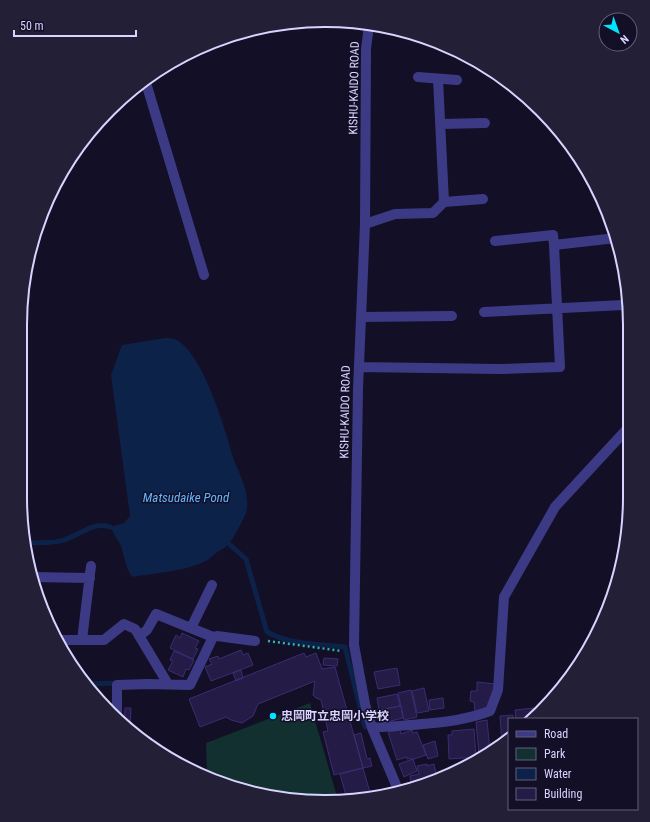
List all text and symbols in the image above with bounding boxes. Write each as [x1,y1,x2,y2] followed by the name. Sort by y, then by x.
[14,12,136,38] scale bar
[598,12,638,52] north arrow
[20,19,44,33] text: 50 m
[617,32,631,46] text: N
[346,41,362,135] street label: KISHU-KAIDO ROAD
[337,365,353,459] street label: KISHU-KAIDO ROAD
[143,490,230,505] water label: Matsudaike Pond
[281,709,389,723] place label: 忠岡町立忠岡小学校
[268,711,278,721] marker: 忠岡町立忠岡小学校
[508,718,638,810] legend
[544,727,568,741] text: Road
[544,747,566,761] text: Park
[544,767,572,781] text: Water
[544,787,582,801] text: Building

